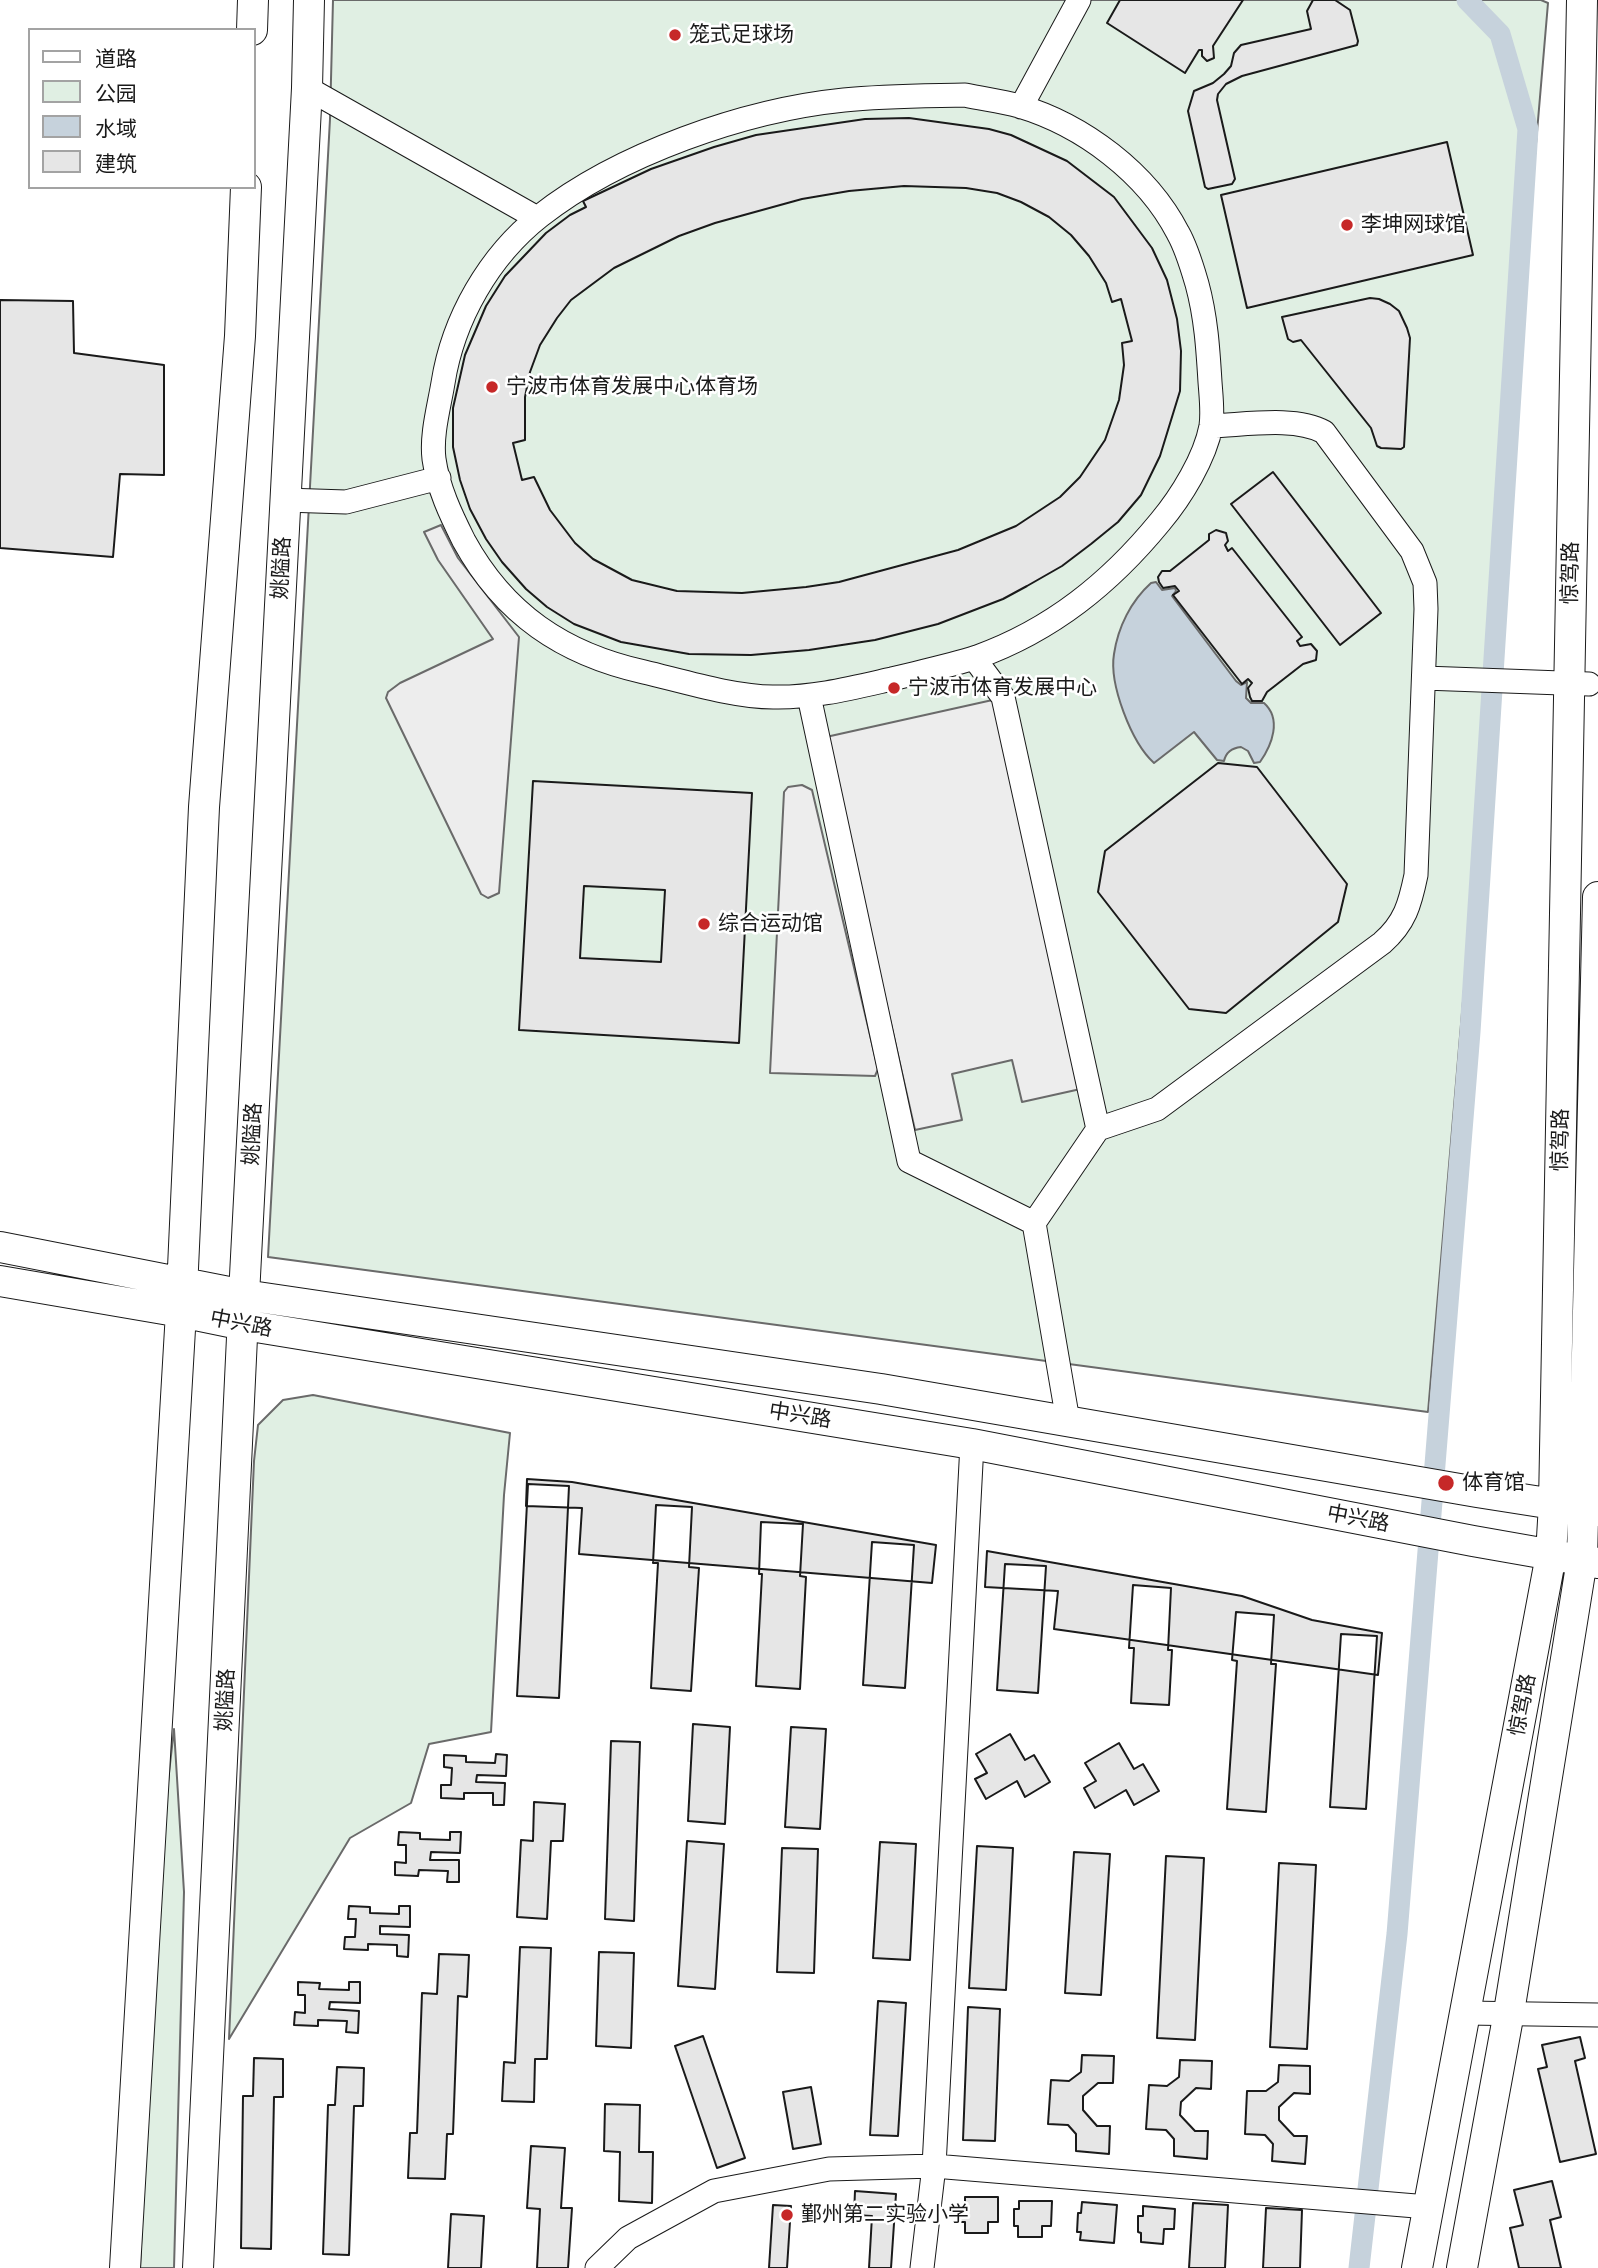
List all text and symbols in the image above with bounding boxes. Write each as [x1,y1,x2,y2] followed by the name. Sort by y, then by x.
[689,22,794,48] place label: 笼式足球场
[667,27,683,43] marker: 笼式足球场
[28,28,256,189] legend
[95,46,137,71] text: 道路
[95,81,137,106] text: 公园
[95,116,137,141] text: 水域
[95,151,137,176] text: 建筑
[1361,212,1466,238] place label: 李坤网球馆
[1339,217,1355,233] marker: 李坤网球馆
[506,374,758,400] place label: 宁波市体育发展中心体育场
[484,379,500,395] marker: 宁波市体育发展中心体育场
[268,536,296,600] street label: 姚隘路
[1558,541,1584,605] street label: 惊驾路
[908,675,1097,701] place label: 宁波市体育发展中心
[886,680,902,696] marker: 宁波市体育发展中心
[718,911,823,937] place label: 综合运动馆
[696,916,712,932] marker: 综合运动馆
[239,1102,267,1166] street label: 姚隘路
[1548,1108,1574,1172] street label: 惊驾路
[208,1306,274,1342] street label: 中兴路
[767,1399,833,1433] street label: 中兴路
[1462,1470,1525,1496] place label: 体育馆
[1436,1473,1456,1493] marker: 体育馆
[1325,1501,1391,1537] street label: 中兴路
[212,1668,240,1732] street label: 姚隘路
[1505,1672,1541,1738] street label: 惊驾路
[801,2202,969,2228] place label: 鄞州第二实验小学
[779,2207,795,2223] marker: 鄞州第二实验小学

